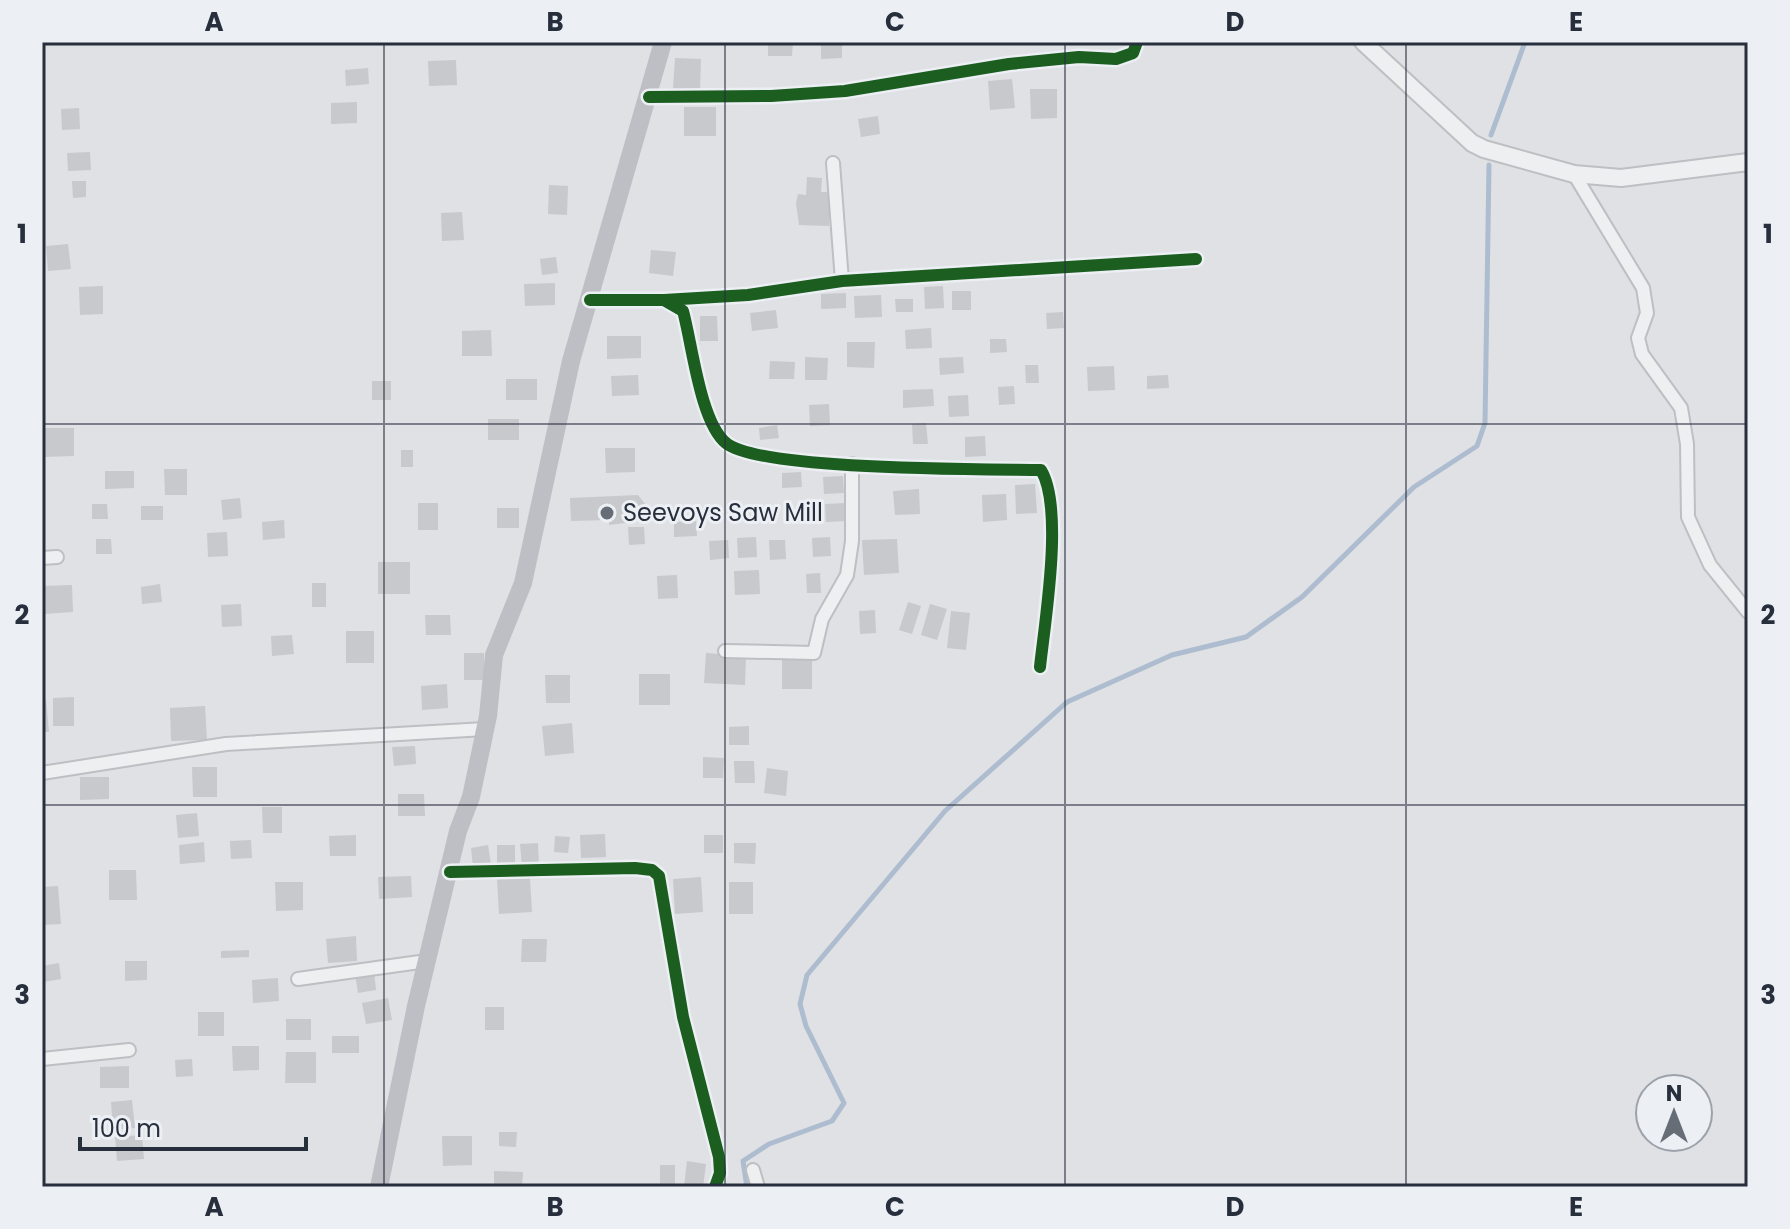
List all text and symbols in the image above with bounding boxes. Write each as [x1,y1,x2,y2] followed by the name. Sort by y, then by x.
[204,4,224,40] text: A
[546,4,564,40] text: B
[885,4,905,40] text: C
[1226,4,1245,40] text: D
[1569,4,1583,40] text: E
[17,216,27,252] text: 1
[1763,216,1773,252] text: 1
[623,496,823,529] place label: Seevoys Saw Mill
[598,504,616,522] marker: Seevoys Saw Mill
[15,597,30,633] text: 2
[1761,597,1776,633] text: 2
[14,977,30,1013] text: 3
[1760,977,1776,1013] text: 3
[1634,1073,1714,1153] north arrow
[1666,1078,1682,1109] text: N
[80,1101,306,1151] scale bar
[92,1112,161,1145] text: 100 m
[204,1189,224,1225] text: A
[546,1189,564,1225] text: B
[885,1189,905,1225] text: C
[1226,1189,1245,1225] text: D
[1569,1189,1583,1225] text: E

